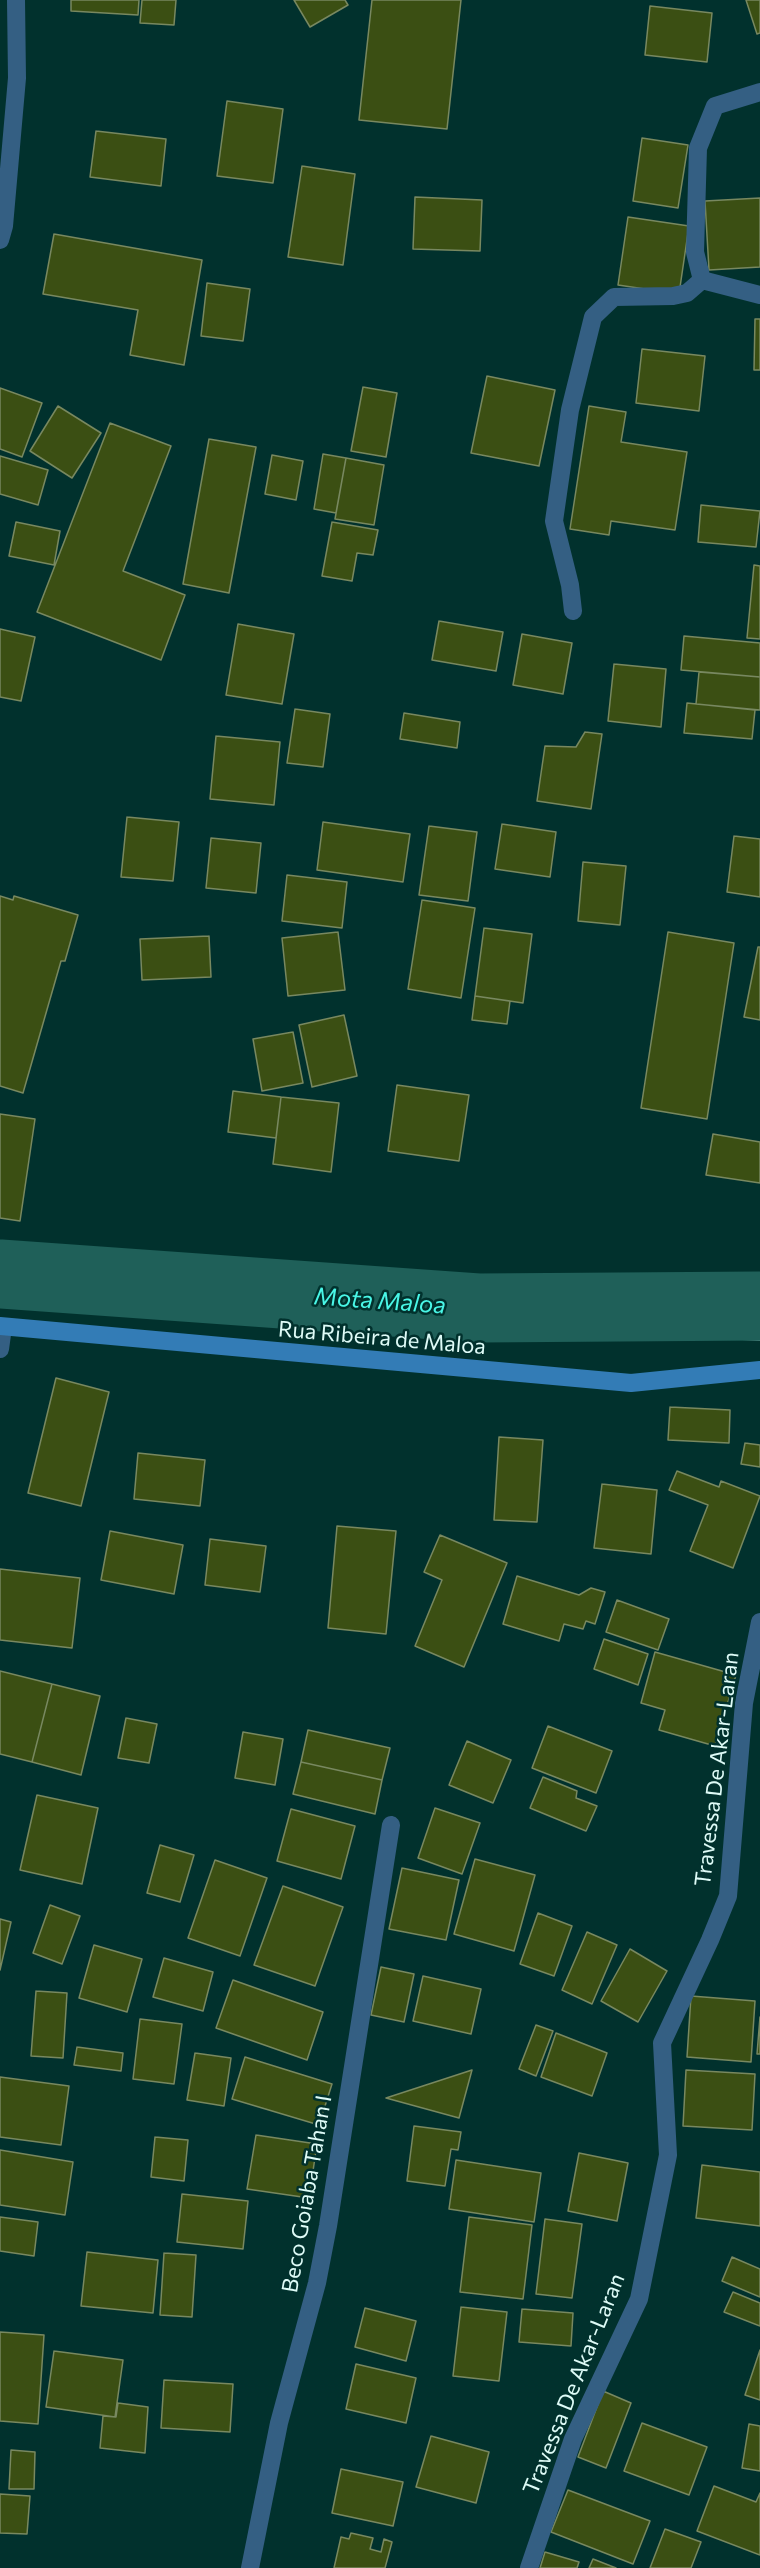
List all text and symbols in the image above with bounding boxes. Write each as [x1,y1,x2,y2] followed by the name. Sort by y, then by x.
[313,1282,447,1320] water label: Mota Maloa
[277,1316,487,1360] street label: Rua Ribeira de Maloa
[690,1650,744,1888] street label: Travessa De Akar-Laran
[277,2093,337,2295] street label: Beco Goiaba Tahan I
[518,2270,630,2498] street label: Travessa De Akar-Laran

